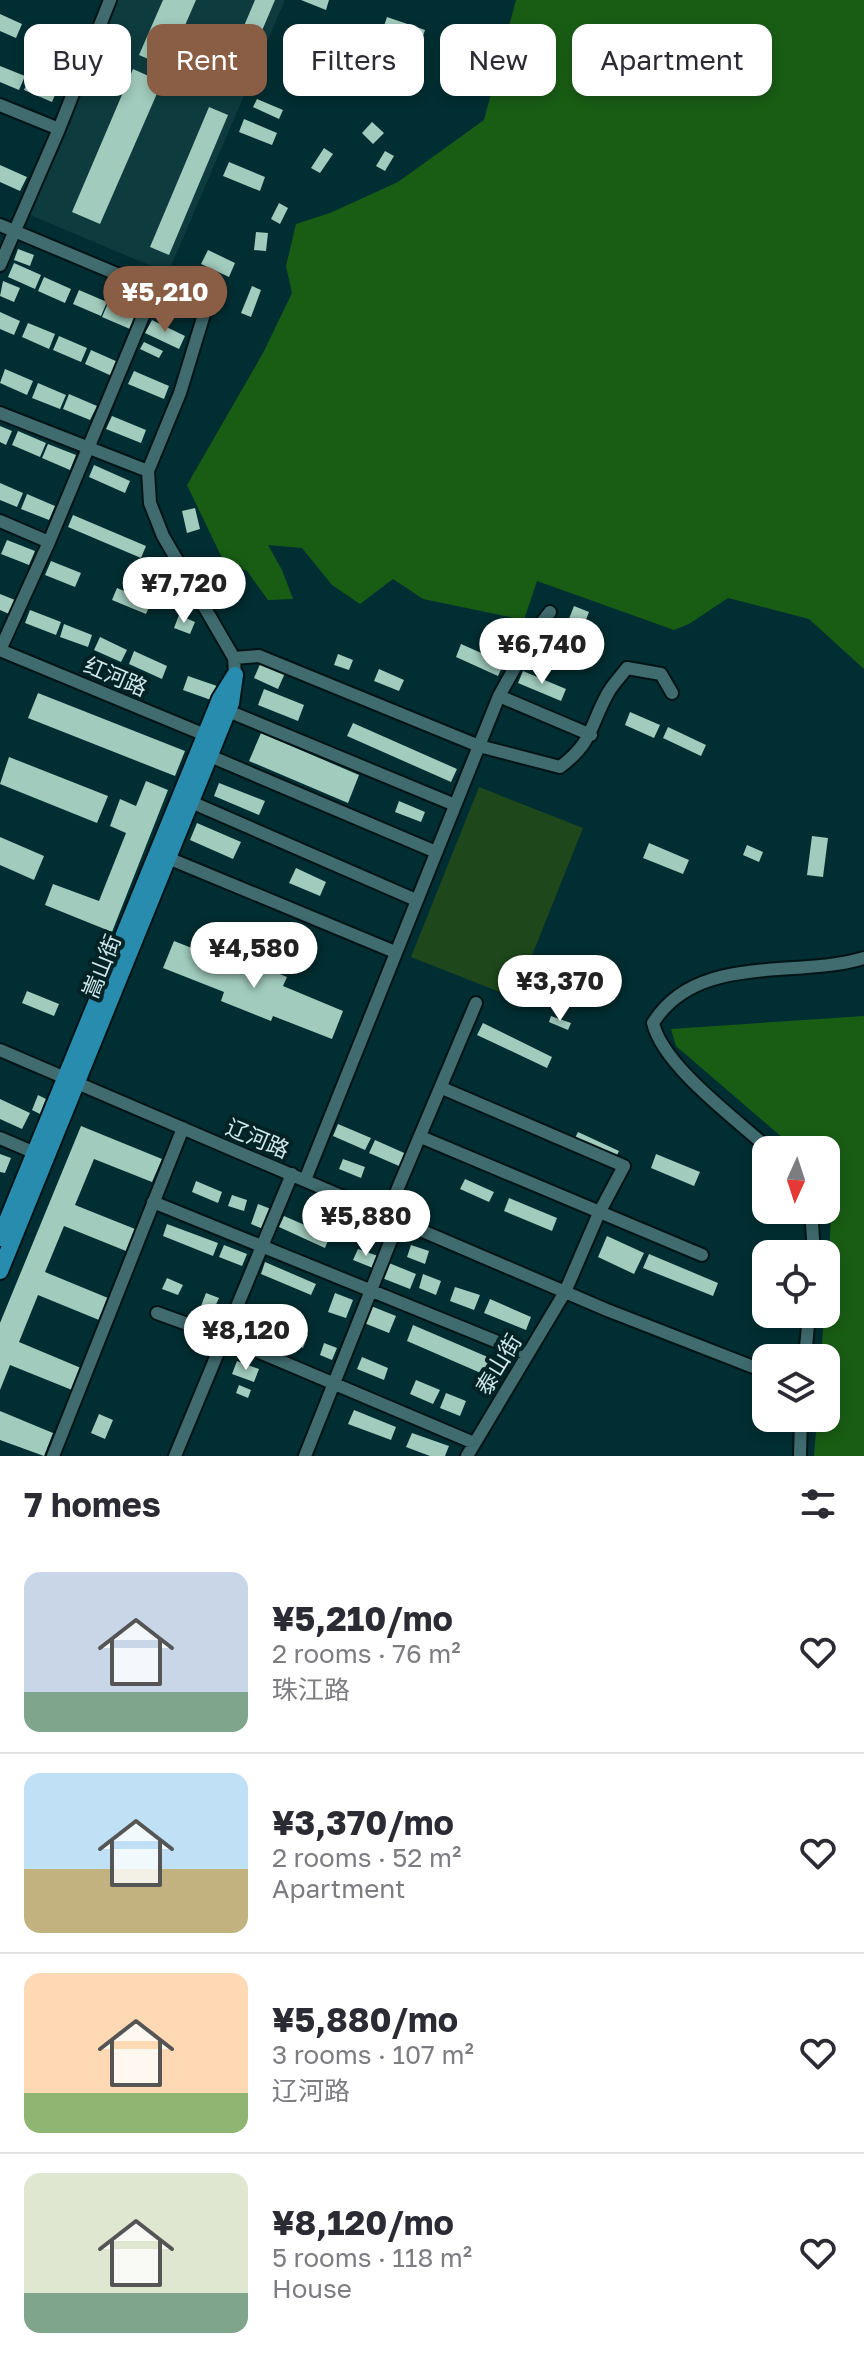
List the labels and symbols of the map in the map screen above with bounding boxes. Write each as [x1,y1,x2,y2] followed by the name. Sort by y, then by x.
[100,266,230,334] pin: ¥5,210
[119,557,249,625] pin: ¥7,720
[477,618,607,686] pin: ¥6,740
[80,651,152,701] street label: 红河路
[189,922,319,990] pin: ¥4,580
[76,930,126,1002] street label: 嵩山街
[495,955,625,1023] pin: ¥3,370
[222,1113,294,1163] street label: 辽河路
[752,1136,840,1224] north arrow
[301,1190,431,1258] pin: ¥5,880
[181,1304,311,1372] pin: ¥8,120
[469,1329,527,1399] street label: 泰山街

